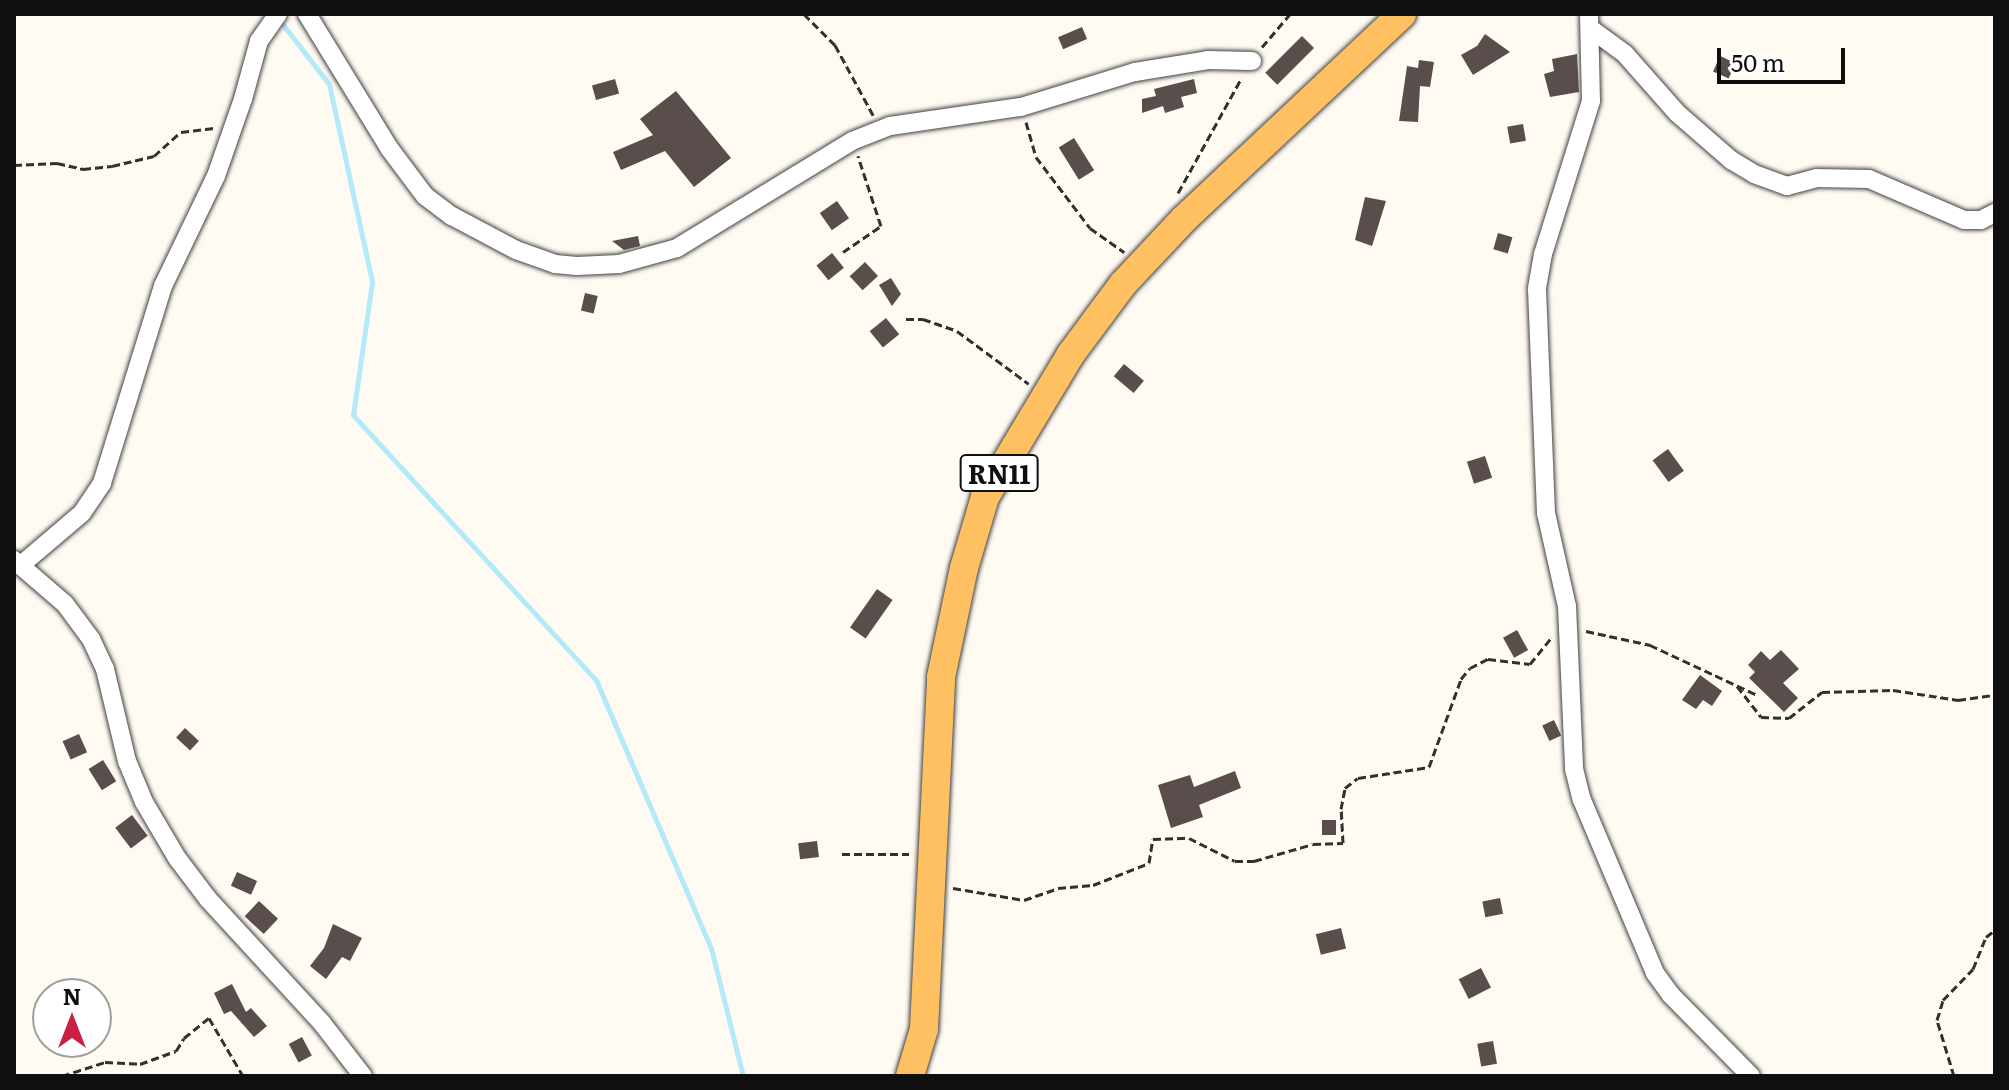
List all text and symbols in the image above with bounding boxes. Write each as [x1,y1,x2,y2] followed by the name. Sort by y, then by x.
[1721,32,1849,82] scale bar
[1731,44,1785,79] text: 50 m
[959,451,1039,495] road number: RN11
[32,978,112,1058] north arrow
[63,979,81,1012] text: N

